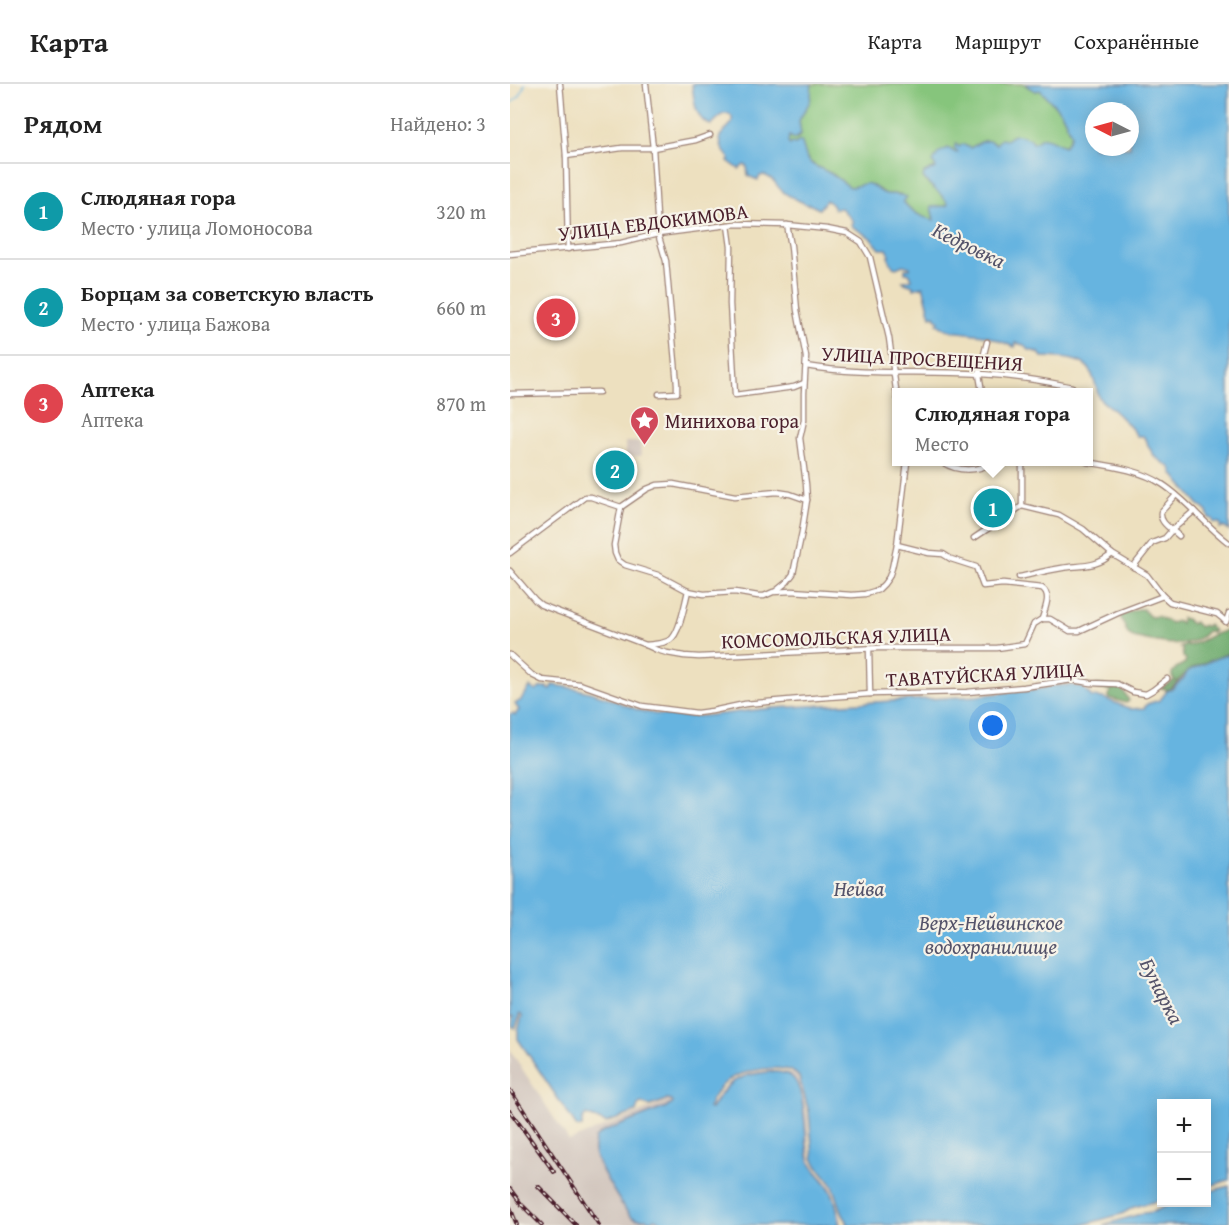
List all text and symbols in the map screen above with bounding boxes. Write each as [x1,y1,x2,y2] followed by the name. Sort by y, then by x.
[30,21,108,62] text: Карта
[868,26,922,57] text: Карта
[955,26,1041,57] text: Маршрут
[1074,26,1199,57] text: Сохранённые
[1085,102,1139,156] north arrow
[24,104,102,143] text: Рядом
[390,109,486,138] text: Найдено: 3
[81,181,236,213] text: Слюдяная гора
[556,196,750,248] street label: УЛИЦА ЕВДОКИМОВА
[38,197,49,226] text: 1
[436,197,486,226] text: 320 m
[81,213,313,242] text: Место · улица Ломоносова
[927,214,1011,276] water label: Кедровка
[81,277,374,309] text: Борцам за советскую власть
[38,293,49,322] text: 2
[436,293,486,322] text: 660 m
[536,296,576,340] pin: 3
[81,309,270,338] text: Место · улица Бажова
[821,338,1024,378] street label: УЛИЦА ПРОСВЕЩЕНИЯ
[81,373,155,405] text: Аптека
[892,388,1093,466] popup
[38,389,49,418] text: 3
[436,389,486,418] text: 870 m
[915,397,1070,429] text: Слюдяная гора
[628,404,660,446] place icon: Минихова гора
[81,405,143,434] text: Аптека
[665,406,800,435] place label: Минихова гора
[915,429,969,458] text: Место
[596,448,634,492] pin: 2
[974,486,1012,530] pin: 1
[721,619,951,655] street label: КОМСОМОЛЬСКАЯ УЛИЦА
[885,654,1085,694] street label: ТАВАТУЙСКАЯ УЛИЦА
[978,711,1007,740] your location
[834,873,885,904] water label: Нейва
[918,907,1063,962] water label: Верх-Нейвинское водохранилище
[1132,952,1192,1030] water label: Бунарка
[1157,1099,1211,1207] map controls
[1157,1099,1211,1153] button: +
[1157,1153,1211,1207] button: −

